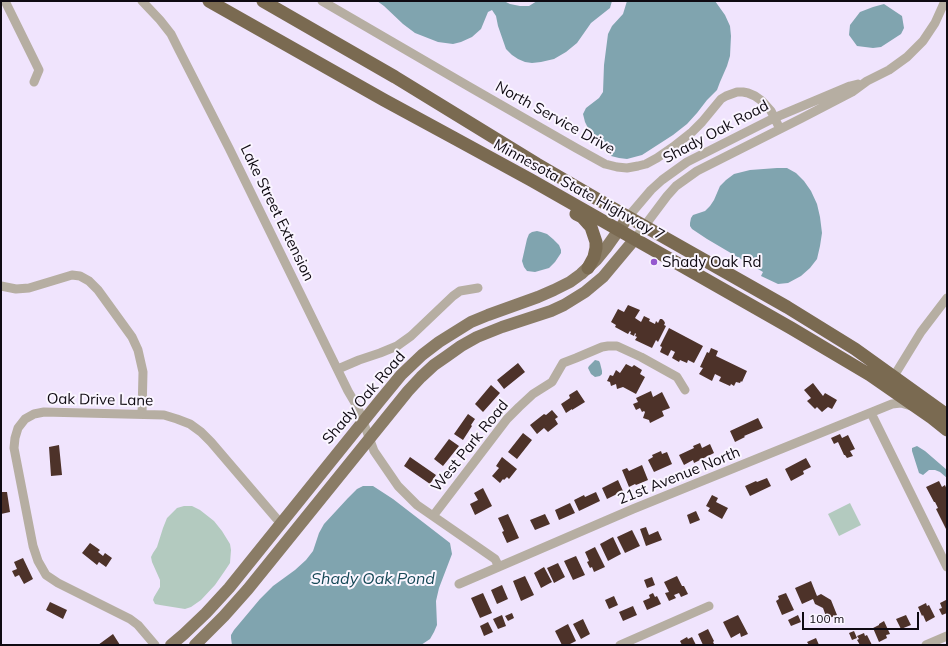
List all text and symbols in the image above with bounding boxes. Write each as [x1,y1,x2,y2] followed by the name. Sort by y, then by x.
[492,78,618,158] street label: North Service Drive
[660,97,772,167] street label: Shady Oak Road
[490,135,668,245] street label: Minnesota State Highway 7
[236,142,318,284] street label: Lake Street Extension
[662,253,761,271] place label: Shady Oak Rd
[649,257,659,267] marker: Shady Oak Rd
[319,348,409,448] street label: Shady Oak Road
[47,390,153,410] street label: Oak Drive Lane
[428,397,512,495] street label: West Park Road
[615,443,743,509] street label: 21st Avenue North
[311,569,435,589] water label: Shady Oak Pond
[804,604,921,630] scale bar
[809,611,844,626] text: 100 m

